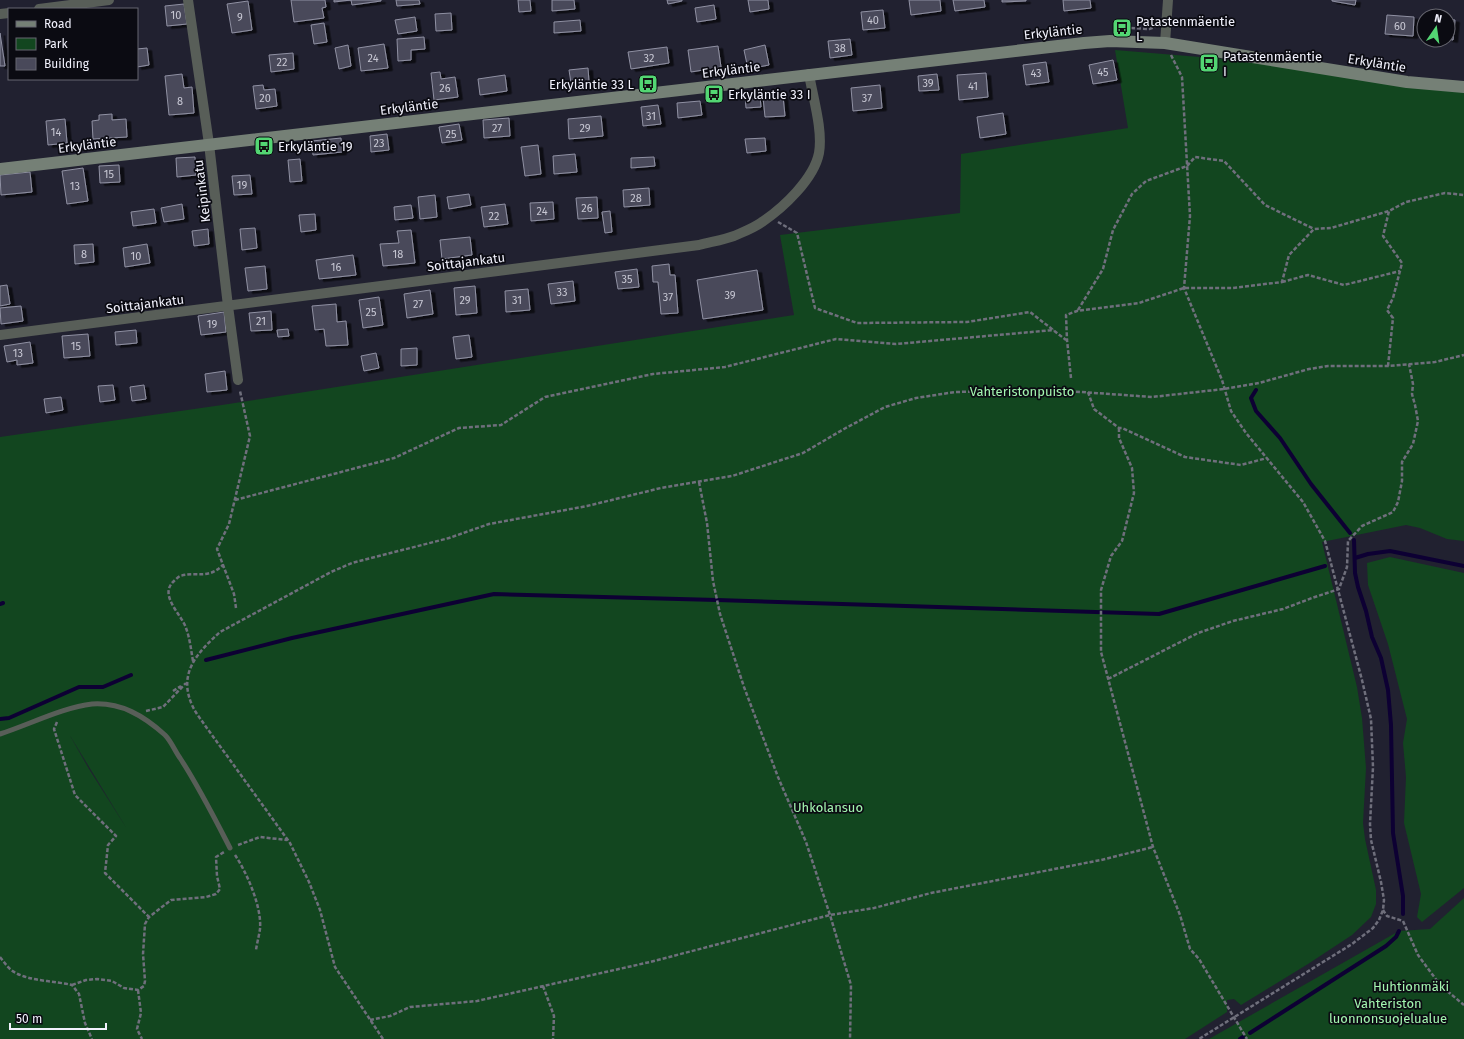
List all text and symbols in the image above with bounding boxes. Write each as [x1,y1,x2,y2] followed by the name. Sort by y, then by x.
[8,8,138,80] legend
[1416,8,1456,48] north arrow
[171,9,181,22] house number: 10
[237,11,243,24] house number: 9
[1433,12,1443,26] text: N
[867,14,879,27] house number: 40
[1136,14,1235,44] place label: Patastenmäentie L
[44,17,72,31] text: Road
[1111,17,1133,39] bus stop icon: Patastenmäentie L
[1394,20,1406,33] house number: 60
[1023,21,1083,43] street label: Erkyläntie
[44,37,68,51] text: Park
[834,42,846,55] house number: 38
[1223,49,1322,79] place label: Patastenmäentie I
[1347,51,1407,75] street label: Erkyläntie
[368,52,379,65] house number: 24
[644,52,654,65] house number: 32
[1198,52,1220,74] bus stop icon: Patastenmäentie I
[277,56,287,69] house number: 22
[44,57,90,71] text: Building
[701,59,761,81] street label: Erkyläntie
[1097,66,1109,79] house number: 45
[1030,67,1042,80] house number: 43
[637,73,659,95] bus stop icon: Erkyläntie 33 L
[549,77,635,92] place label: Erkyläntie 33 L
[922,77,934,90] house number: 39
[968,80,978,93] house number: 41
[439,82,451,95] house number: 26
[703,83,725,105] bus stop icon: Erkyläntie 33 I
[728,87,810,102] place label: Erkyläntie 33 I
[259,92,271,105] house number: 20
[862,92,872,105] house number: 37
[177,95,183,108] house number: 8
[379,96,439,118] street label: Erkyläntie
[646,110,656,123] house number: 31
[492,122,502,135] house number: 27
[579,122,591,135] house number: 29
[51,126,61,139] house number: 14
[446,128,457,141] house number: 25
[57,134,117,156] street label: Erkyläntie
[253,135,275,157] bus stop icon: Erkyläntie 19
[374,137,384,150] house number: 23
[278,139,353,154] place label: Erkyläntie 19
[191,159,213,223] street label: Keipinkatu
[104,168,115,181] house number: 15
[237,179,247,192] house number: 19
[70,180,80,193] house number: 13
[630,192,642,205] house number: 28
[581,202,593,215] house number: 26
[537,205,548,218] house number: 24
[489,210,499,223] house number: 22
[81,248,87,261] house number: 8
[393,248,403,261] house number: 18
[131,250,141,263] house number: 10
[426,250,506,274] street label: Soittajankatu
[331,261,341,274] house number: 16
[622,273,633,286] house number: 35
[557,286,567,299] house number: 33
[724,289,736,302] house number: 39
[663,291,673,304] house number: 37
[105,292,185,316] street label: Soittajankatu
[459,294,471,307] house number: 29
[512,294,522,307] house number: 31
[413,298,423,311] house number: 27
[366,306,377,319] house number: 25
[256,315,266,328] house number: 21
[207,318,217,331] house number: 19
[71,340,82,353] house number: 15
[13,347,23,360] house number: 13
[970,384,1074,399] park label: Vahteristonpuisto
[793,800,863,815] park label: Uhkolansuo
[1373,979,1449,994] park label: Huhtionmäki
[1329,996,1447,1026] park label: Vahteriston luonnonsuojelualue
[10,1005,106,1031] scale bar
[16,1012,42,1026] text: 50 m

